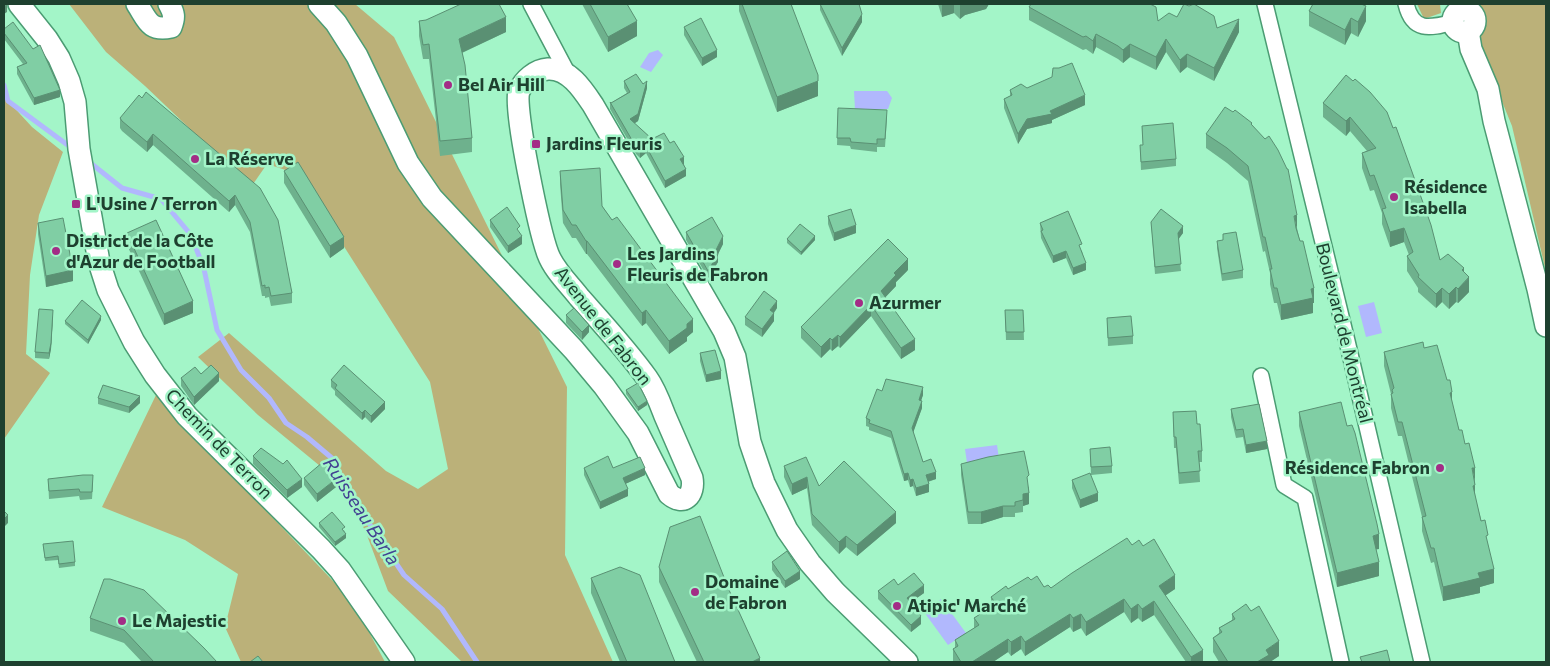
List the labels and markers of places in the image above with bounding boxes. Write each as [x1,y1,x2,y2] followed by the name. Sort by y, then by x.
[458,73,545,95] place label: Bel Air Hill
[442,79,454,91] marker: Bel Air Hill
[546,132,662,154] place label: Jardins Fleuris
[530,138,542,150] marker: Jardins Fleuris
[205,147,294,169] place label: La Réserve
[189,153,201,165] marker: La Réserve
[1404,175,1487,218] place label: Résidence Isabella
[1388,191,1400,203] marker: Résidence Isabella
[86,192,218,214] place label: L'Usine / Terron
[70,198,82,210] marker: L'Usine / Terron
[66,229,215,272] place label: District de la Côte d'Azur de Football
[627,242,768,285] place label: Les Jardins Fleuris de Fabron
[50,245,62,257] marker: District de la Côte d'Azur de Football
[611,258,623,270] marker: Les Jardins Fleuris de Fabron
[869,291,942,313] place label: Azurmer
[853,297,865,309] marker: Azurmer
[1285,456,1430,478] place label: Résidence Fabron
[1434,462,1446,474] marker: Résidence Fabron
[705,570,787,613] place label: Domaine de Fabron
[689,586,701,598] marker: Domaine de Fabron
[907,594,1026,616] place label: Atipic' Marché
[891,600,903,612] marker: Atipic' Marché
[132,609,226,631] place label: Le Majestic
[116,615,128,627] marker: Le Majestic

